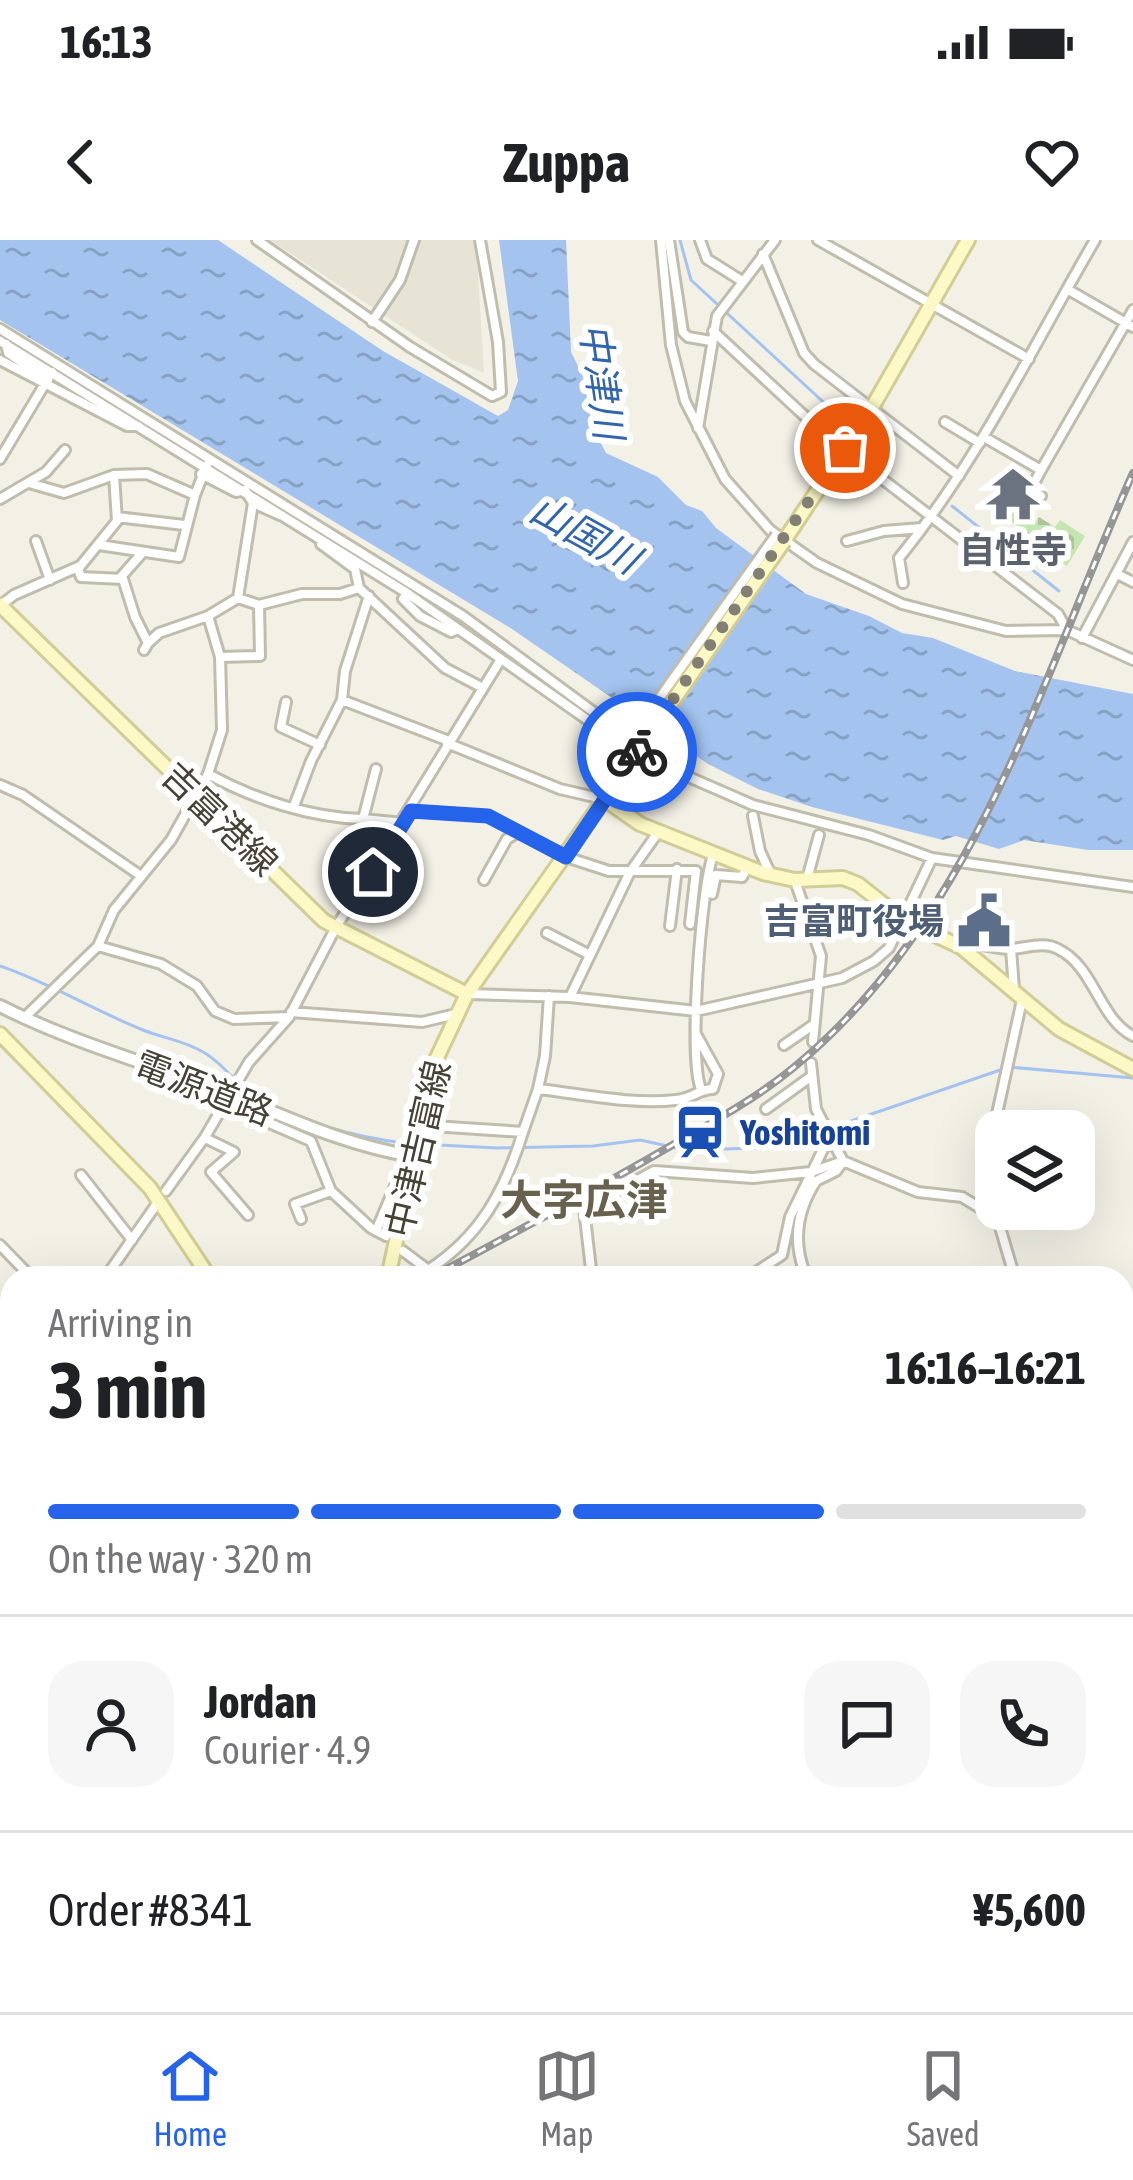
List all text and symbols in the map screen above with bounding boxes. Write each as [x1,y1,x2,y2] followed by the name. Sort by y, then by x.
[60,16,153,68] text: 16:13
[48,129,114,195] icon: back
[1019,129,1085,195] icon: heart
[503,132,630,193] text: Zuppa
[572,320,632,446] water label: 中津川
[794,397,896,499] pin
[812,415,878,481] icon: bag
[984,465,1042,523] temple icon: 自性寺
[523,486,650,584] water label: 山国川
[959,529,1067,571] place label: 自性寺
[577,692,697,812] courier
[604,719,670,785] icon: bike
[154,754,286,884] street label: 吉富港線
[322,821,424,923] pin
[340,839,406,905] icon: home
[955,892,1013,950] public building icon: 吉富町役場
[764,900,944,942] place label: 吉富町役場
[129,1043,279,1133] street label: 電源道路
[377,1057,459,1241] street label: 中津吉富線
[671,1103,729,1161] station icon: Yoshitomi
[975,1110,1095,1230] map controls
[975,1110,1095,1230] button: layers
[739,1111,870,1153] place label: Yoshitomi
[500,1176,668,1224] district label: 大字広津
[48,1301,193,1345] text: Arriving in
[885,1342,1086,1394] text: 16:16–16:21
[48,1345,207,1435] text: 3 min
[48,1537,313,1581] text: On the way · 320 m
[48,1661,174,1787] button: person
[804,1661,930,1787] button: chat
[960,1661,1086,1787] button: phone
[204,1676,317,1728] text: Jordan
[204,1728,371,1772] text: Courier · 4.9
[48,1884,253,1936] text: Order #8341
[973,1884,1086,1936] text: ¥5,600
[153,2043,227,2153] tab: Home
[534,2043,600,2153] tab: Map
[907,2043,980,2153] tab: Saved

